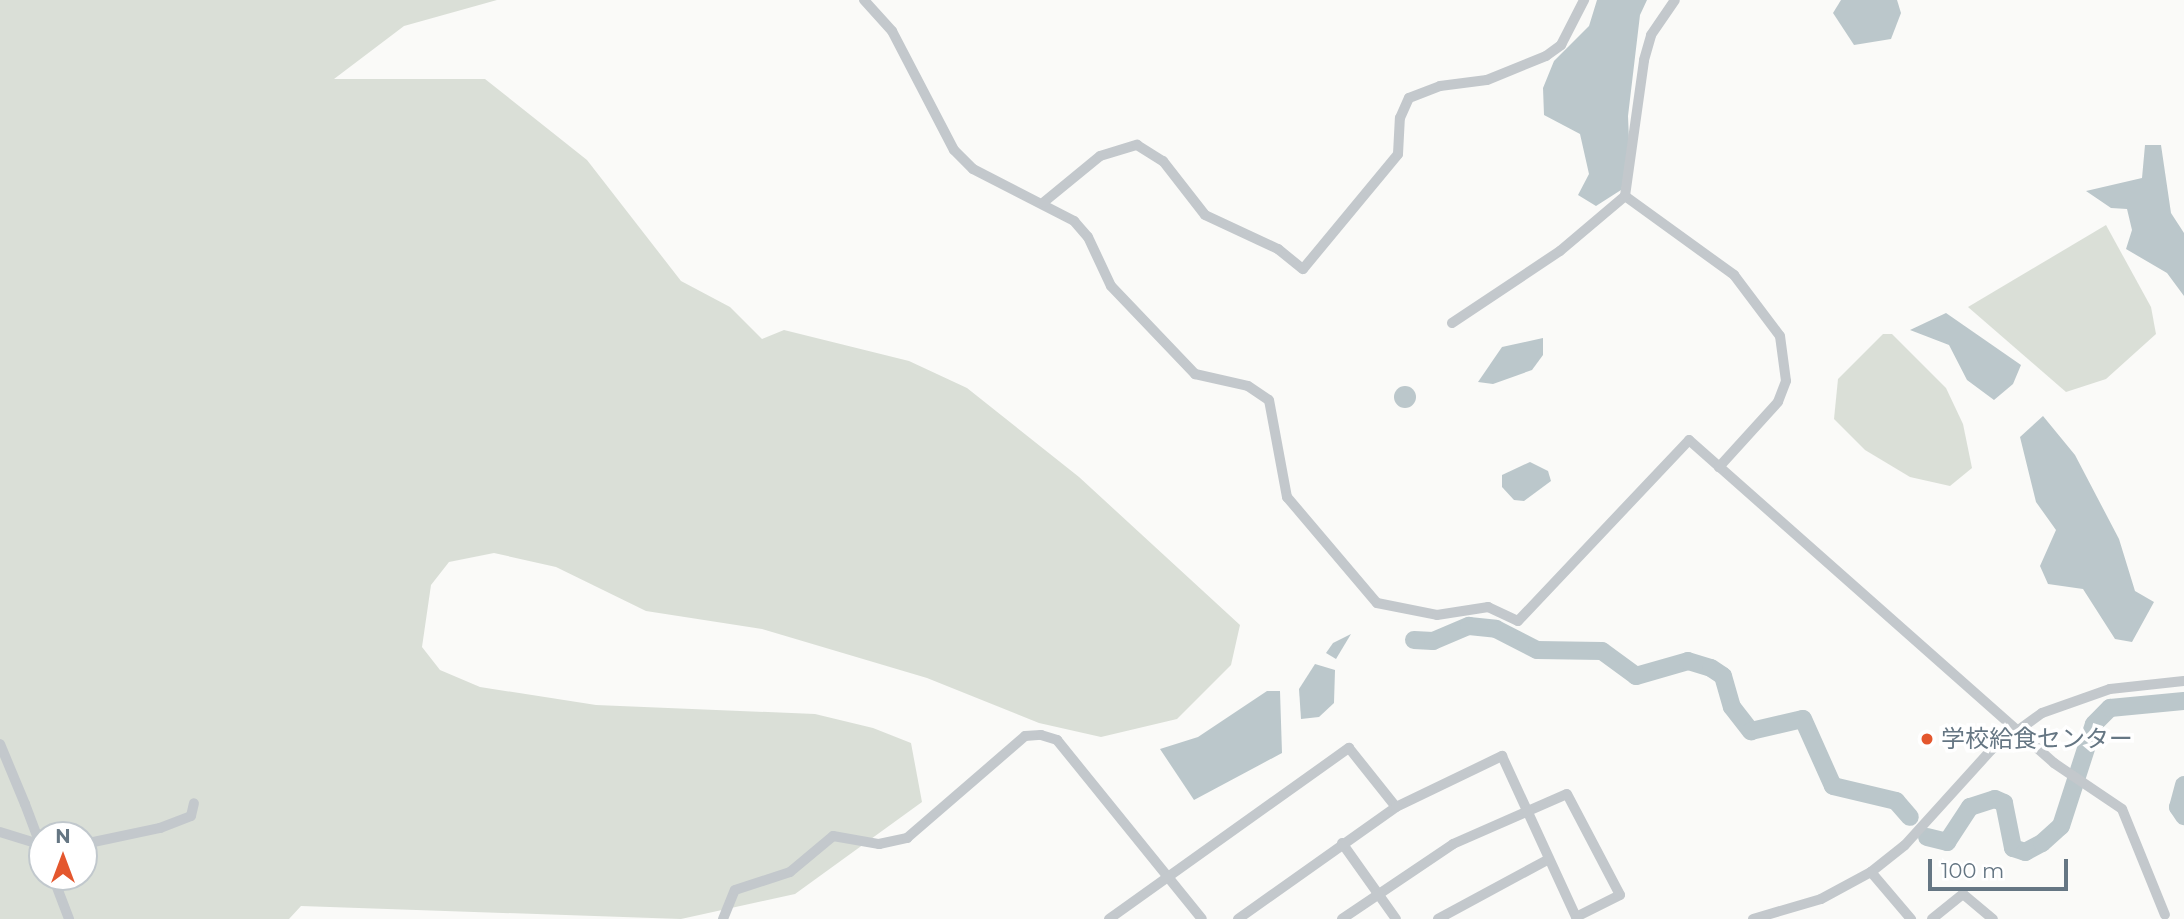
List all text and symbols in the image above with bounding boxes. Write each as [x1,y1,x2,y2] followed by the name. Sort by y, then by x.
[1941,725,2133,753] place label: 学校給食センター
[1919,731,1935,747] marker: 学校給食センター
[28,821,98,891] north arrow
[55,825,71,848] text: N
[1932,846,2072,890] scale bar
[1941,858,2004,883] text: 100 m

